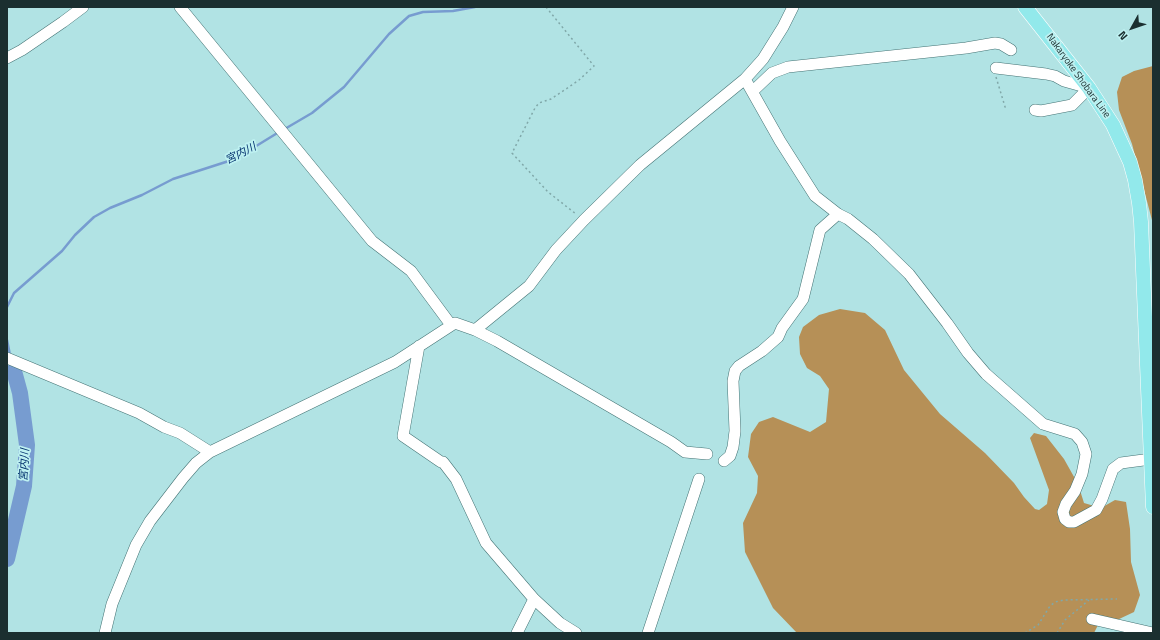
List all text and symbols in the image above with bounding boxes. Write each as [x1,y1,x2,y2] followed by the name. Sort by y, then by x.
[1112,8,1152,48] north arrow
[1114,28,1131,44] text: N
[1043,31,1113,121] street label: Nakaryoke Shobara Line
[223,141,259,167] water label: 宮内川
[18,448,32,482] water label: 宮内川

